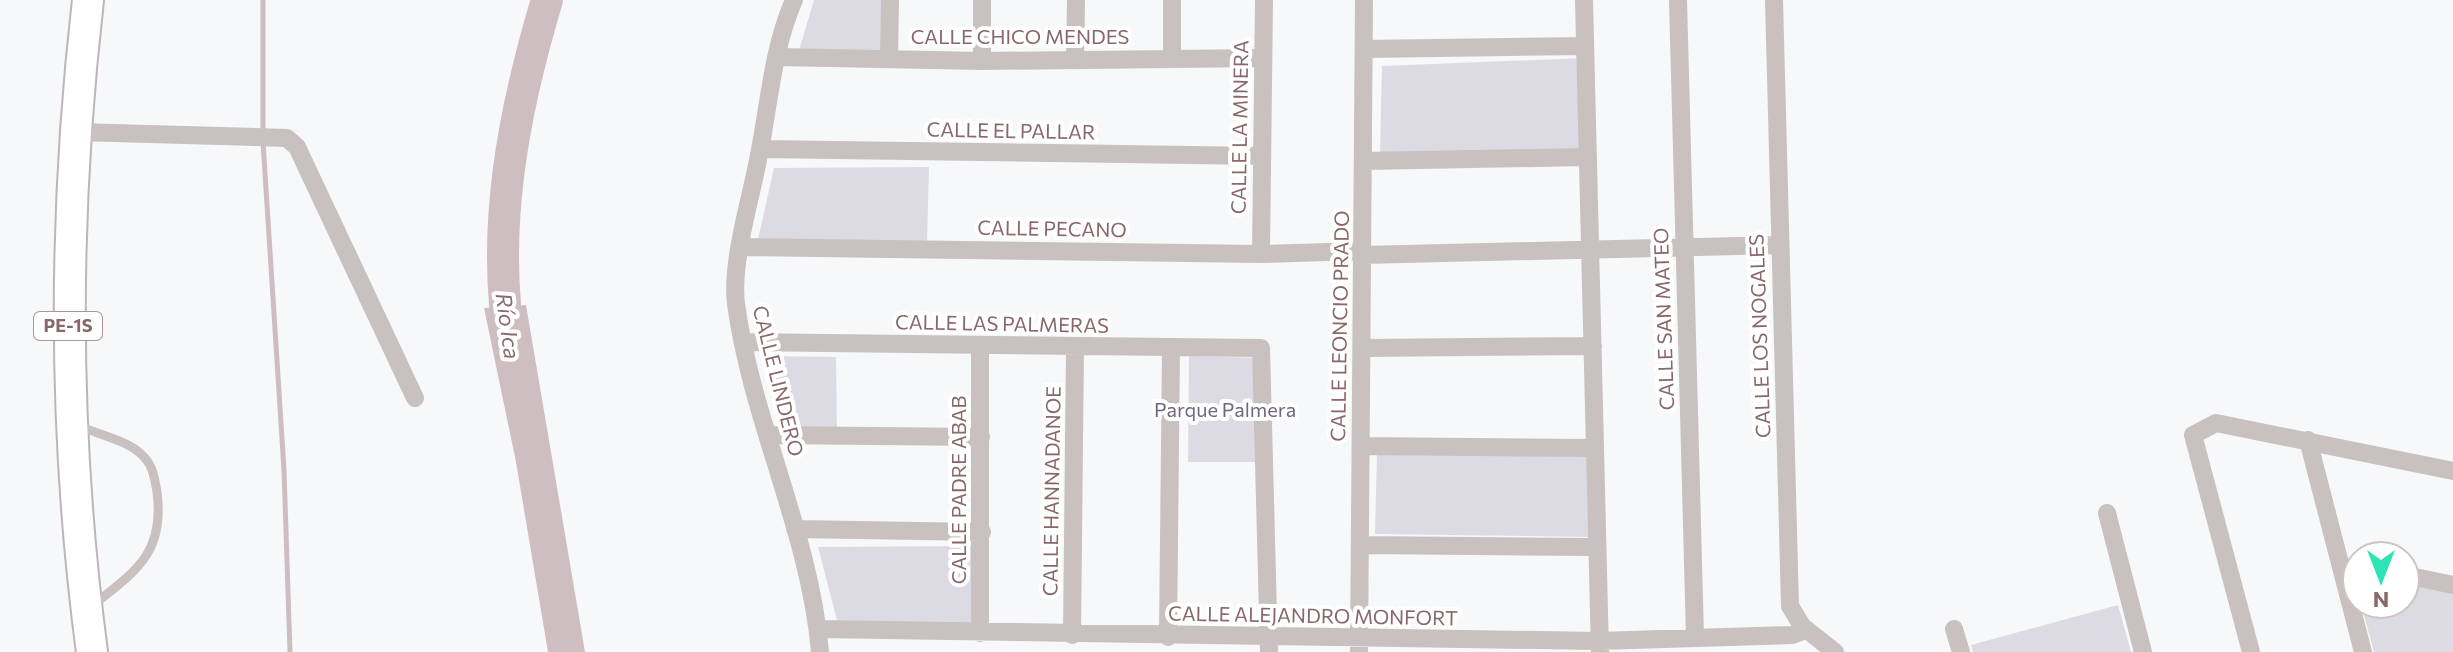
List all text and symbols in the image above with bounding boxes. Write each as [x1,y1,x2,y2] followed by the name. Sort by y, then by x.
[911,24,1129,48] street label: CALLE CHICO MENDES
[1225,40,1253,214] street label: CALLE LA MINERA
[926,117,1096,143] street label: CALLE EL PALLAR
[1325,210,1353,442] street label: CALLE LEONCIO PRADO
[977,215,1127,241] street label: CALLE PECANO
[1648,227,1678,411] street label: CALLE SAN MATEO
[1743,234,1775,438] street label: CALLE LOS NOGALES
[491,291,526,361] water label: Río Ica
[749,303,809,459] street label: CALLE LINDERO
[895,309,1109,337] street label: CALLE LAS PALMERAS
[34,312,102,340] road number: PE-1S
[1037,386,1065,596] street label: CALLE HANNADANOE
[946,396,970,584] street label: CALLE PADRE ABAB
[1154,397,1296,421] park label: Parque Palmera
[2341,540,2421,620] north arrow
[2373,587,2389,614] text: N
[1168,600,1458,630] street label: CALLE ALEJANDRO MONFORT

